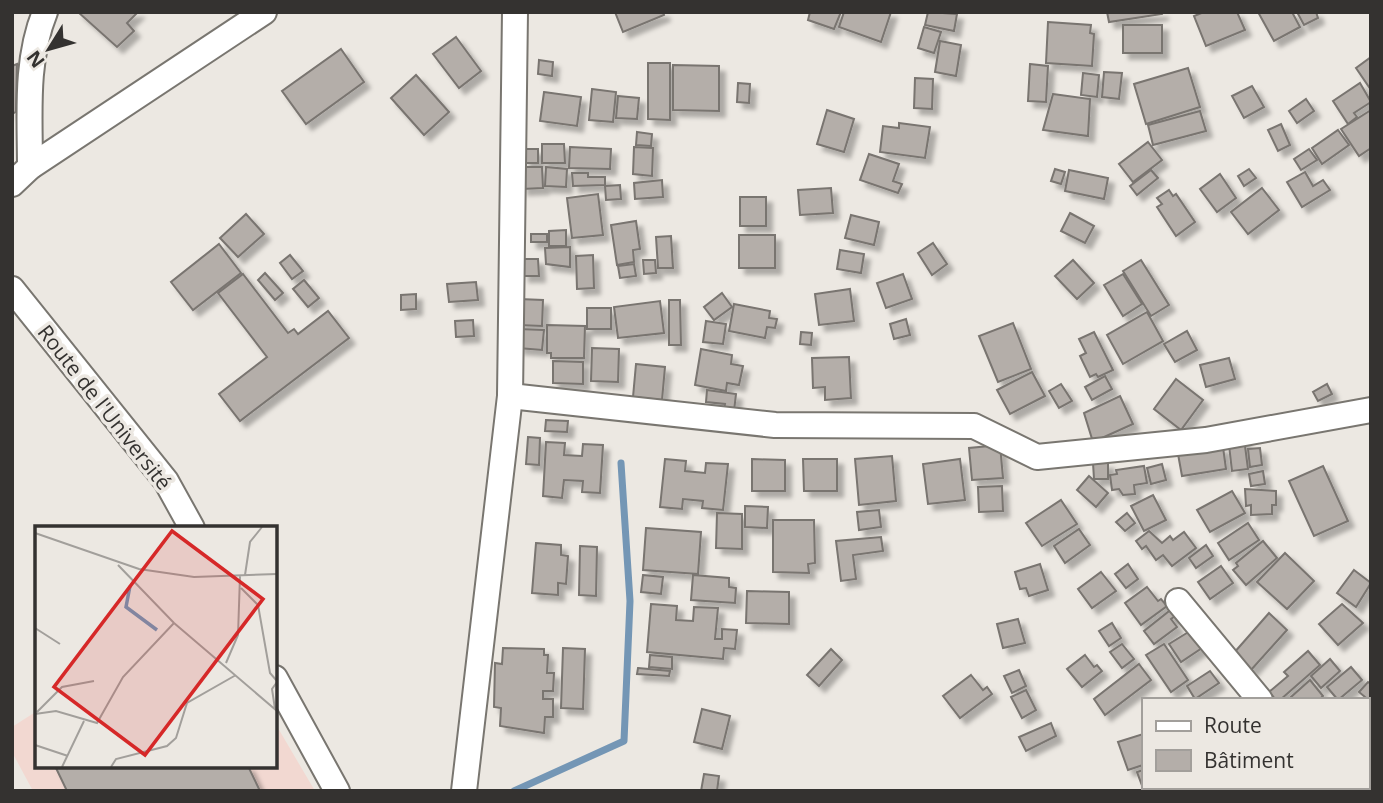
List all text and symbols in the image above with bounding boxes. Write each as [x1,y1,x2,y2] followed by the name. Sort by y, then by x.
[14,14,84,84] north arrow
[20,45,50,73] text: N
[32,319,178,495] street label: Route de l'Université
[35,526,276,768] inset map
[1142,698,1369,789] legend
[1204,711,1262,739] text: Route
[1204,746,1294,774] text: Bâtiment

